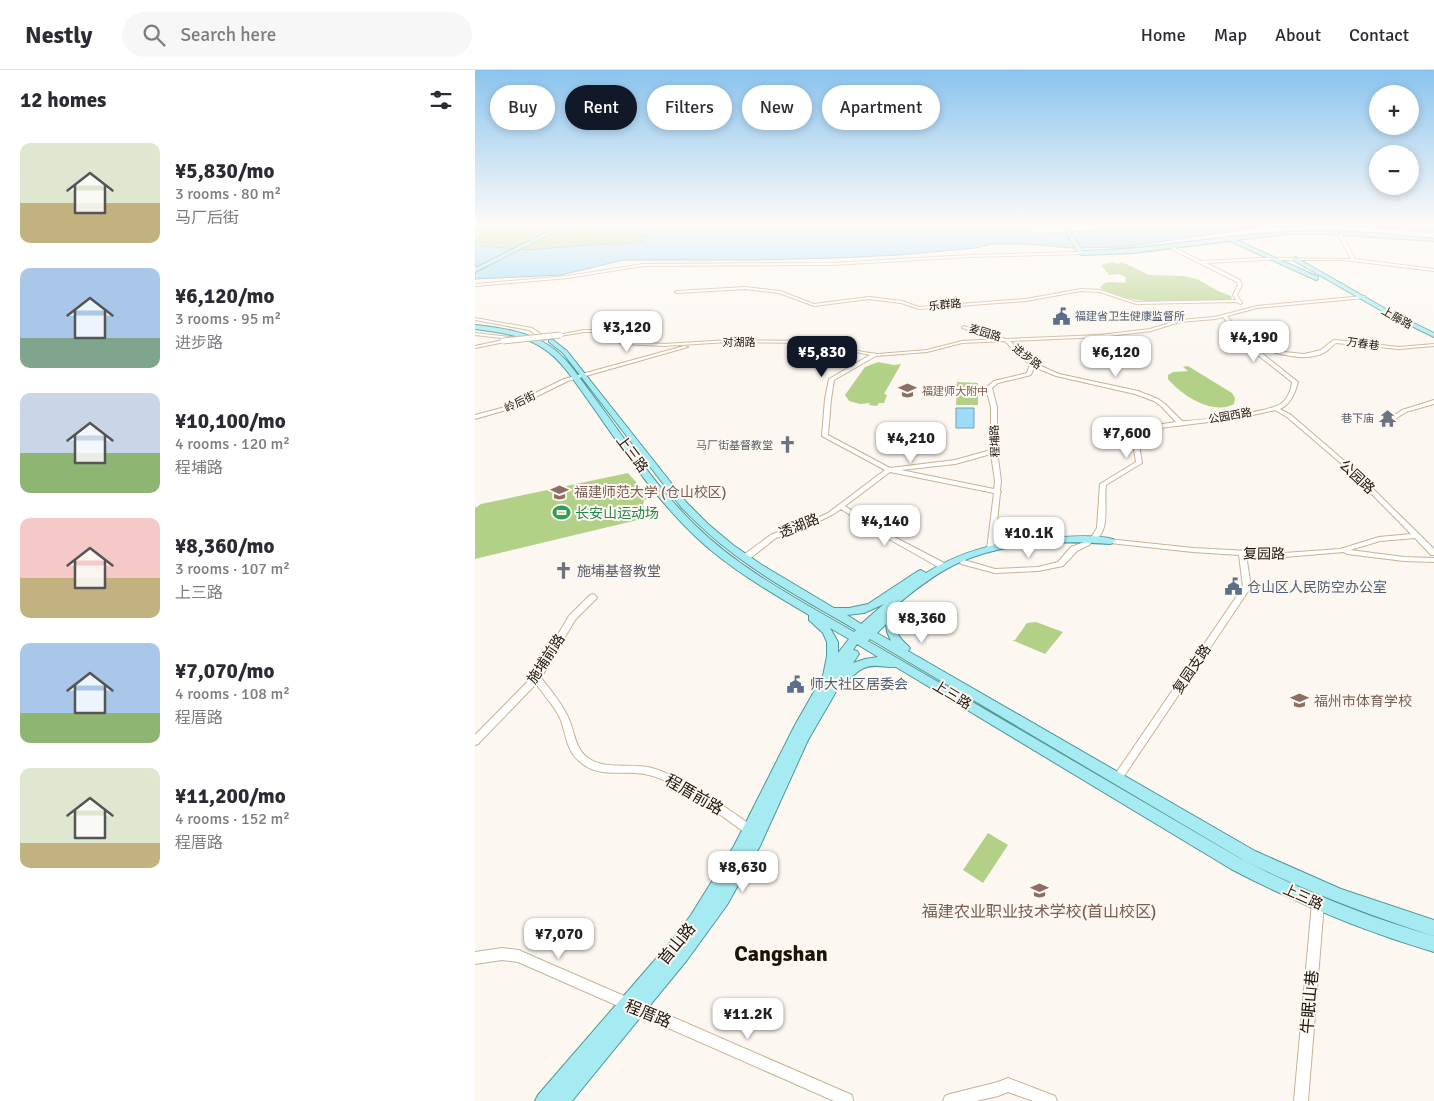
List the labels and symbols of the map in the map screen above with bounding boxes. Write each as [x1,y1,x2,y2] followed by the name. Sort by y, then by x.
[928,297,962,313] street label: 乐群路
[1379,304,1415,332] street label: 上藤路
[1051,306,1071,326] public building icon: 福建省卫生健康监督所
[586,310,668,353] pin: ¥3,120
[1075,310,1185,323] place label: 福建省卫生健康监督所
[1213,320,1295,363] pin: ¥4,190
[967,322,1003,344] street label: 麦园路
[1346,335,1380,353] street label: 万春巷
[723,336,756,349] street label: 对湖路
[781,336,863,378] pin: ¥5,830
[1075,336,1157,378] pin: ¥6,120
[1010,342,1044,372] street label: 进步路
[898,381,918,401] school or university icon: 福建师大附中
[922,385,988,398] place label: 福建师大附中
[502,389,538,415] street label: 岭后街
[1207,406,1253,426] street label: 公园西路
[1378,408,1398,428] temple icon: 巷下庙
[1341,412,1374,425] place label: 巷下庙
[1086,416,1168,459] pin: ¥7,600
[870,422,952,464] pin: ¥4,210
[988,424,1002,458] street label: 程埔路
[613,432,651,476] street label: 上三路
[777,435,797,455] church icon: 马厂街基督教堂
[696,439,773,452] place label: 马厂街基督教堂
[1336,456,1378,498] street label: 公园路
[550,482,570,502] school or university icon: 福建师范大学 (仓山校区)
[574,484,726,501] place label: 福建师范大学 (仓山校区)
[551,503,571,523] sports icon: 长安山运动场
[844,504,926,547] pin: ¥4,140
[575,505,659,522] place label: 长安山运动场
[776,510,822,542] street label: 透湖路
[988,516,1070,559] pin: ¥10.1K
[1243,545,1285,563] street label: 复园路
[553,561,573,581] church icon: 施埔基督教堂
[577,563,661,580] place label: 施埔基督教堂
[1223,577,1243,597] public building icon: 仓山区人民防空办公室
[1247,579,1387,596] place label: 仓山区人民防空办公室
[881,602,963,644] pin: ¥8,360
[524,631,568,687] street label: 施埔前路
[1169,641,1215,697] street label: 复园支路
[786,674,806,694] public building icon: 师大社区居委会
[810,676,908,693] place label: 师大社区居委会
[930,677,974,713] street label: 上三路
[1290,691,1310,711] school or university icon: 福州市体育学校
[1314,693,1412,710] place label: 福州市体育学校
[661,770,727,820] street label: 程厝前路
[702,850,784,893] pin: ¥8,630
[1029,880,1049,900] school or university icon: 福建农业职业技术学校(首山校区)
[1280,881,1326,913] street label: 上三路
[922,902,1156,922] place label: 福建农业职业技术学校(首山校区)
[518,918,600,960] pin: ¥7,070
[654,919,700,969] street label: 首山路
[734,940,828,967] district label: Cangshan
[1297,969,1323,1035] street label: 牛眠山巷
[622,996,674,1032] street label: 程厝路
[707,998,789,1040] pin: ¥11.2K

